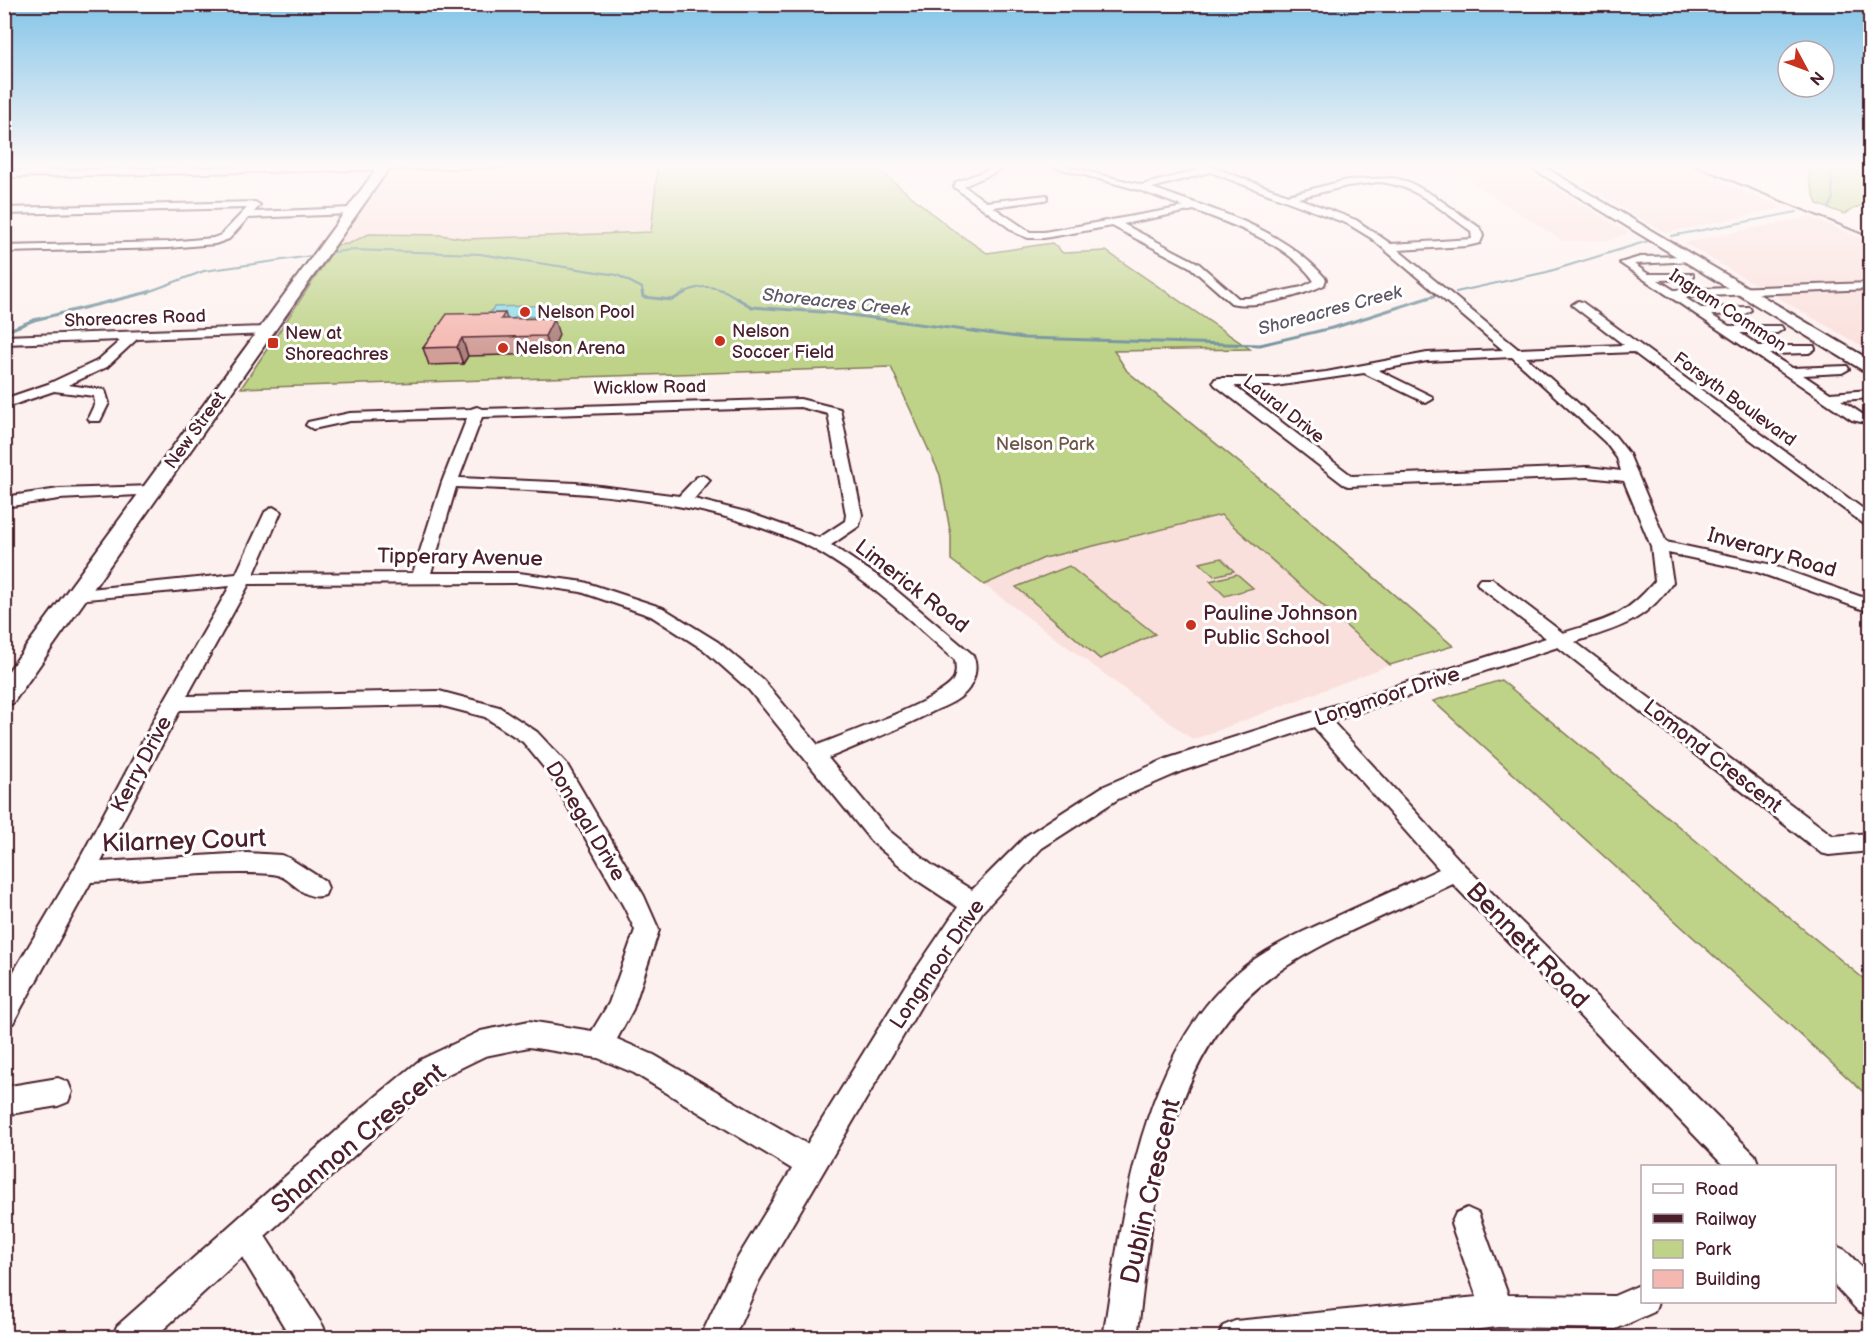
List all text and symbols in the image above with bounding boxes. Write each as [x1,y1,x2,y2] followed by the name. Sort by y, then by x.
[1776,39,1836,99] north arrow
[1805,67,1827,89] text: N
[1665,265,1790,356] street label: Ingram Common
[1256,281,1406,340] water label: Shoreacres Creek
[761,284,912,321] water label: Shoreacres Creek
[537,302,634,323] place label: Nelson Pool
[518,305,532,319] marker: Nelson Pool
[64,306,206,331] street label: Shoreacres Road
[732,321,834,363] place label: Nelson Soccer Field
[285,323,388,365] place label: New at Shoreachres
[713,334,727,348] marker: Nelson Soccer Field
[266,336,280,350] marker: New at Shoreachres
[515,338,626,359] place label: Nelson Arena
[496,341,510,355] marker: Nelson Arena
[1669,348,1800,451] street label: Forsyth Boulevard
[1239,371,1329,448] street label: Laural Drive
[594,376,707,399] street label: Wicklow Road
[160,387,231,473] street label: New Street
[996,434,1094,455] park label: Nelson Park
[1705,522,1839,583] street label: Inverary Road
[850,534,973,638] street label: Limerick Road
[377,544,543,571] street label: Tipperary Avenue
[1203,601,1358,650] place label: Pauline Johnson Public School
[1184,618,1198,632] marker: Pauline Johnson Public School
[1311,661,1463,732] street label: Longmoor Drive
[1638,694,1787,819] street label: Lomond Crescent
[106,712,177,817] street label: Kerry Drive
[540,757,631,886] street label: Donegal Drive
[101,823,267,860] street label: Kilarney Court
[1459,876,1595,1016] street label: Bennett Road
[885,895,990,1034] street label: Longmoor Drive
[265,1057,452,1221] street label: Shannon Crescent
[1115,1096,1188,1287] street label: Dublin Crescent
[1641,1165,1836,1303] legend
[1695,1179,1739,1200] text: Road
[1695,1209,1757,1230] text: Railway
[1695,1239,1731,1260] text: Park
[1695,1269,1761,1290] text: Building

